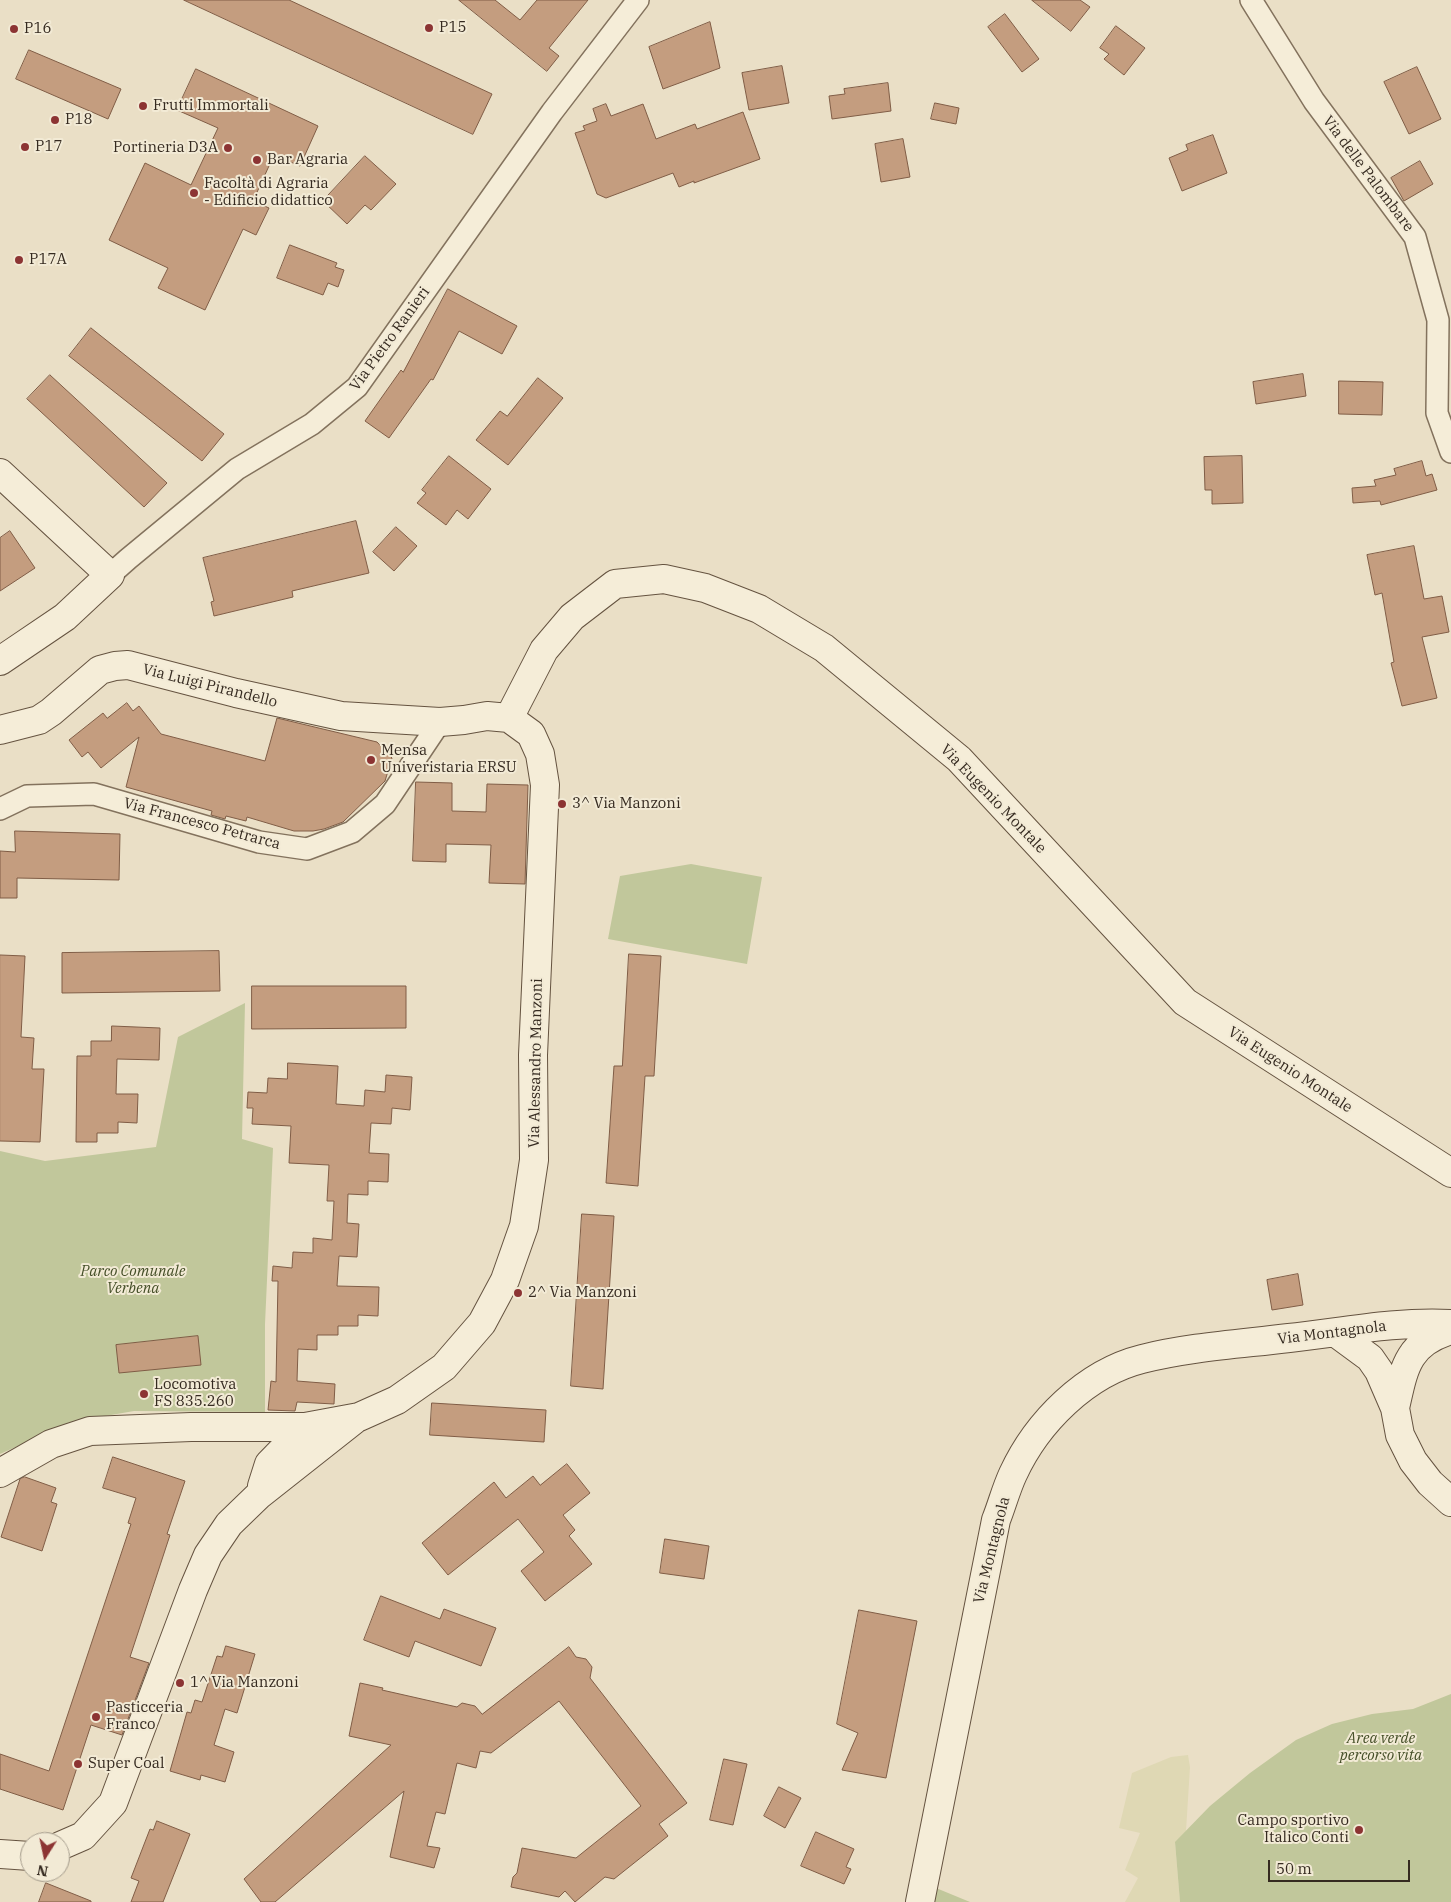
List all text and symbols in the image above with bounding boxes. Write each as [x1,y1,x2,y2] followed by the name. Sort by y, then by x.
[439,19,466,37] place label: P15
[24,20,51,38] place label: P16
[423,22,435,34] marker: P15
[8,23,20,35] marker: P16
[153,97,269,115] place label: Frutti Immortali
[137,100,149,112] marker: Frutti Immortali
[65,111,92,129] place label: P18
[1319,113,1417,235] street label: Via delle Palombare
[49,114,61,126] marker: P18
[35,138,62,156] place label: P17
[113,139,218,157] place label: Portineria D3A
[19,141,31,153] marker: P17
[222,142,234,154] marker: Portineria D3A
[267,151,348,169] place label: Bar Agraria
[251,154,263,166] marker: Bar Agraria
[204,175,333,210] place label: Facoltà di Agraria - Edificio didattico
[188,187,200,199] marker: Facoltà di Agraria - Edificio didattico
[29,251,67,269] place label: P17A
[13,254,25,266] marker: P17A
[346,284,434,394] street label: Via Pietro Ranieri
[141,661,279,711] street label: Via Luigi Pirandello
[936,741,1050,857] street label: Via Eugenio Montale
[381,742,517,777] place label: Mensa Univeristaria ERSU
[365,754,377,766] marker: Mensa Univeristaria ERSU
[122,794,282,854] street label: Via Francesco Petrarca
[572,795,681,813] place label: 3^ Via Manzoni
[556,798,568,810] marker: 3^ Via Manzoni
[526,978,546,1148] street label: Via Alessandro Manzoni
[1225,1023,1355,1117] street label: Via Eugenio Montale
[81,1263,185,1298] park label: Parco Comunale Verbena
[528,1284,637,1302] place label: 2^ Via Manzoni
[512,1287,524,1299] marker: 2^ Via Manzoni
[1277,1317,1387,1349] street label: Via Montagnola
[154,1376,236,1411] place label: Locomotiva FS 835.260
[138,1388,150,1400] marker: Locomotiva FS 835.260
[970,1495,1014,1605] street label: Via Montagnola
[190,1674,299,1692] place label: 1^ Via Manzoni
[174,1677,186,1689] marker: 1^ Via Manzoni
[106,1699,183,1734] place label: Pasticceria Franco
[90,1711,102,1723] marker: Pasticceria Franco
[1340,1730,1422,1765] park label: Area verde percorso vita
[88,1755,164,1773] place label: Super Coal
[72,1758,84,1770] marker: Super Coal
[1237,1812,1349,1847] place label: Campo sportivo Italico Conti
[1353,1824,1365,1836] marker: Campo sportivo Italico Conti
[20,1832,70,1882] north arrow
[1271,1850,1414,1882] scale bar
[1276,1859,1312,1878] text: 50 m
[36,1861,50,1881] text: N

